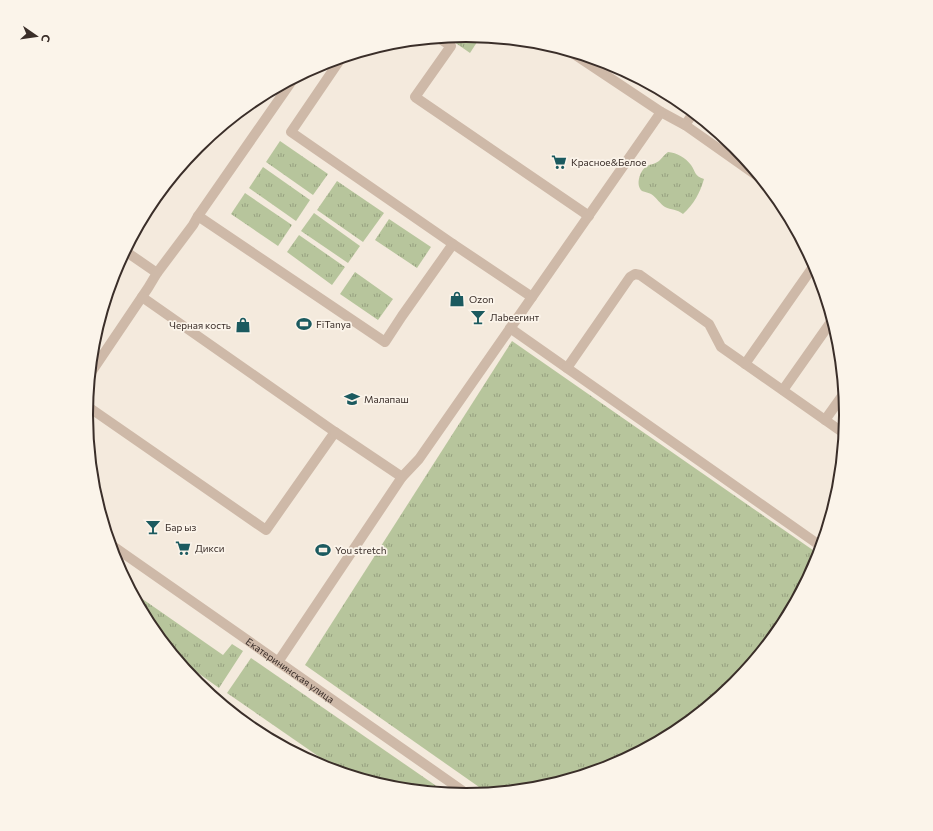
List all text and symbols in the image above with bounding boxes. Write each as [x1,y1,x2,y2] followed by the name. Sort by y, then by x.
[16,16,56,56] north arrow
[39,33,53,44] text: С
[550,153,568,171] supermarket icon: Красное&Белое
[571,156,647,168] place label: Красное&Белое
[448,290,466,308] shop icon: Ozon
[469,293,494,305] place label: Ozon
[469,308,487,326] bar icon: Лаbeerинт
[490,311,540,323] place label: Лаbeerинт
[295,315,313,333] sports icon: FiTanya
[234,316,252,334] shop icon: Черная кость
[316,318,351,330] place label: FiTanya
[169,319,231,331] place label: Черная кость
[343,390,361,408] school or university icon: Малапаш
[364,393,409,405] place label: Малапаш
[144,518,162,536] bar icon: Бар ыз
[165,521,196,533] place label: Бар ыз
[174,539,192,557] supermarket icon: Дикси
[314,541,332,559] sports icon: You stretch
[195,542,224,554] place label: Дикси
[335,544,386,556] place label: You stretch
[244,635,337,705] street label: Екатерининская улица

